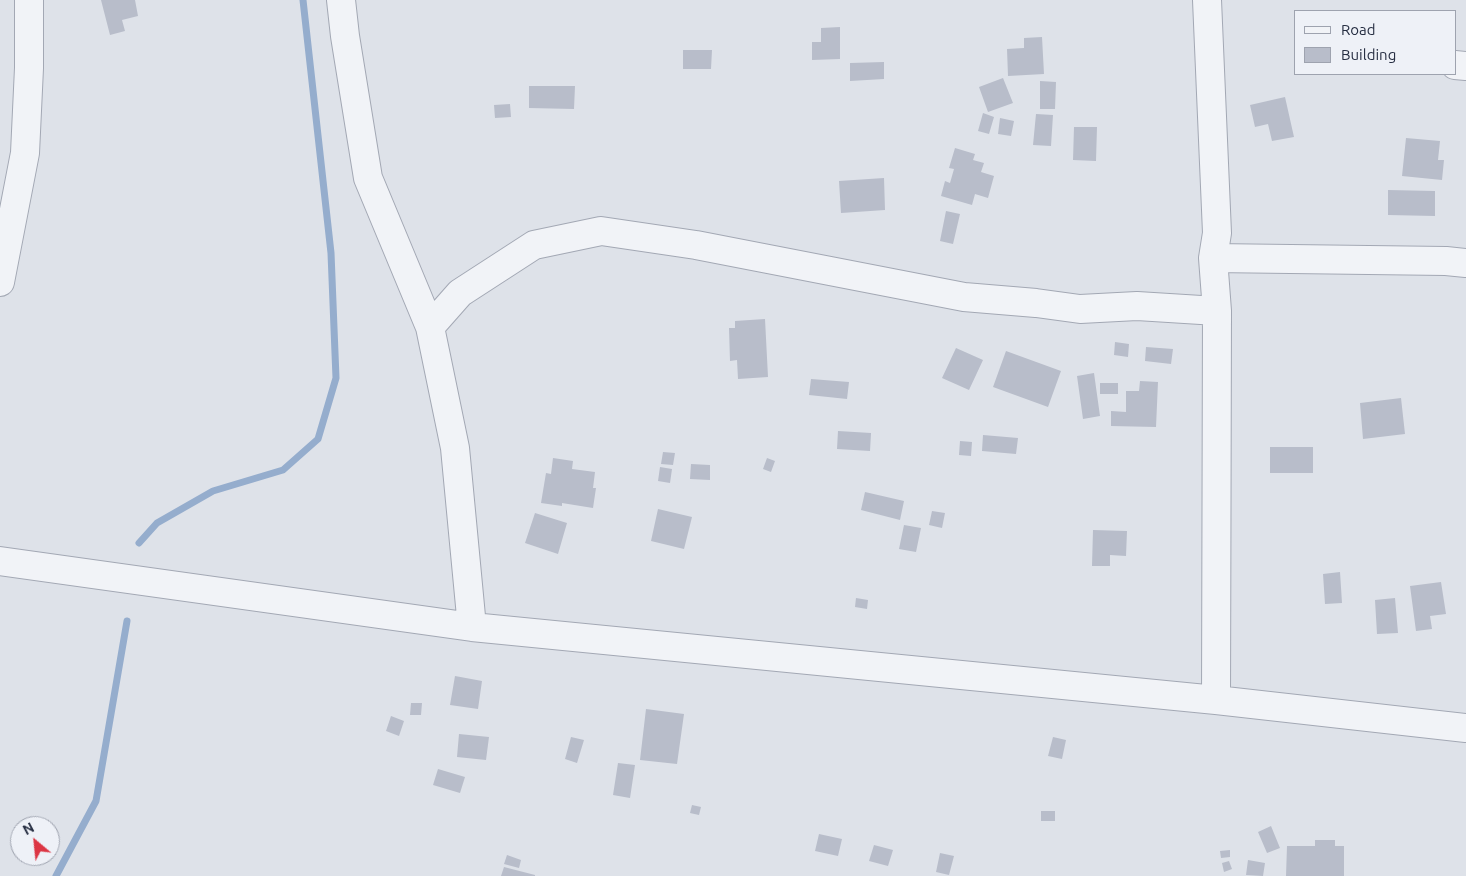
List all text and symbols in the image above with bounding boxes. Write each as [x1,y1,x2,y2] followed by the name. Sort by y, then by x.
[1294,10,1456,75] legend
[1341,21,1376,38] text: Road
[1341,46,1396,63] text: Building
[10,816,60,866] north arrow
[20,819,37,838] text: N

